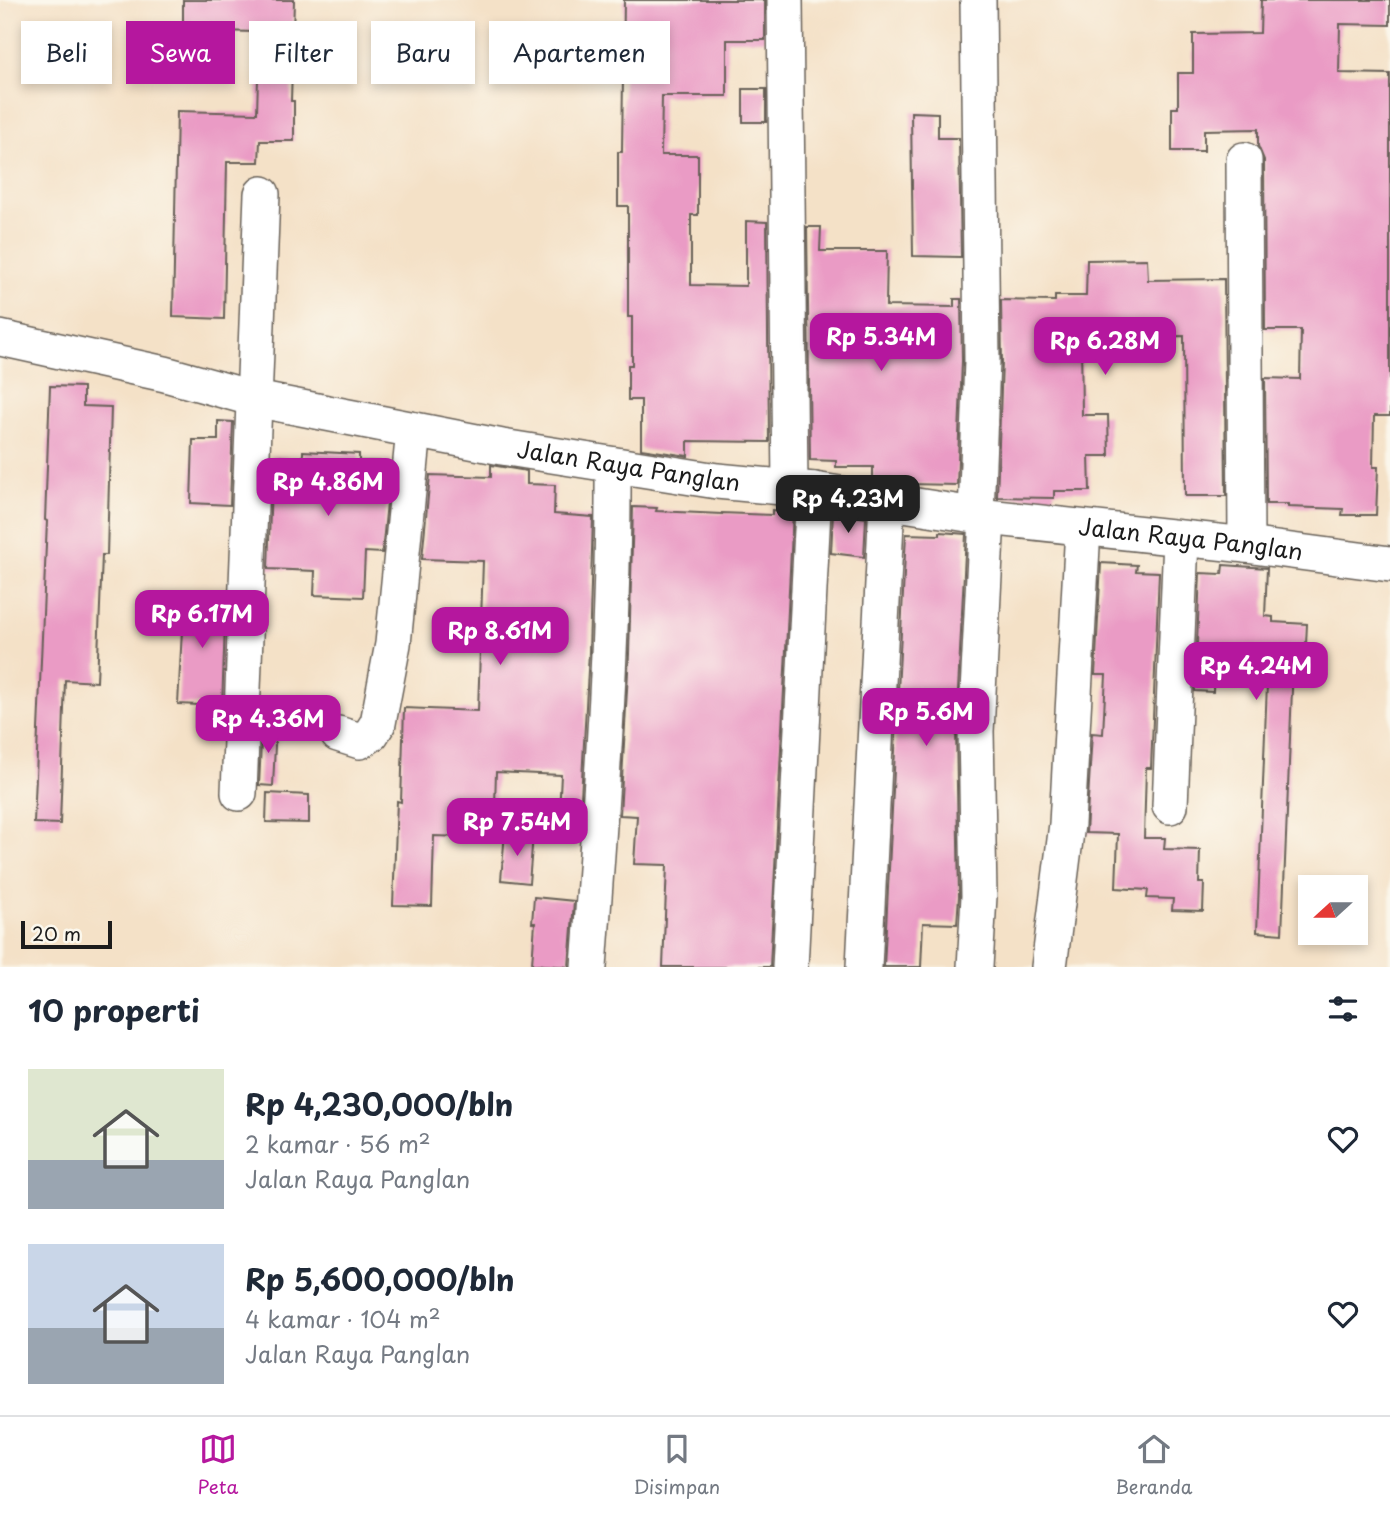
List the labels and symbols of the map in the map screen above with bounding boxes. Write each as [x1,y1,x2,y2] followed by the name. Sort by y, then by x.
[809,314,953,373] pin: Rp 5.34M
[1033,318,1177,377] pin: Rp 6.28M
[515,431,742,499] street label: Jalan Raya Panglan
[256,458,400,518] pin: Rp 4.86M
[776,476,920,535] pin: Rp 4.23M
[1077,508,1305,568] street label: Jalan Raya Panglan
[130,590,274,650] pin: Rp 6.17M
[428,608,572,667] pin: Rp 8.61M
[1184,642,1328,702] pin: Rp 4.24M
[861,688,991,748] pin: Rp 5.6M
[196,696,340,755] pin: Rp 4.36M
[445,798,589,858] pin: Rp 7.54M
[1298,875,1368,945] north arrow
[21,918,112,950] scale bar

